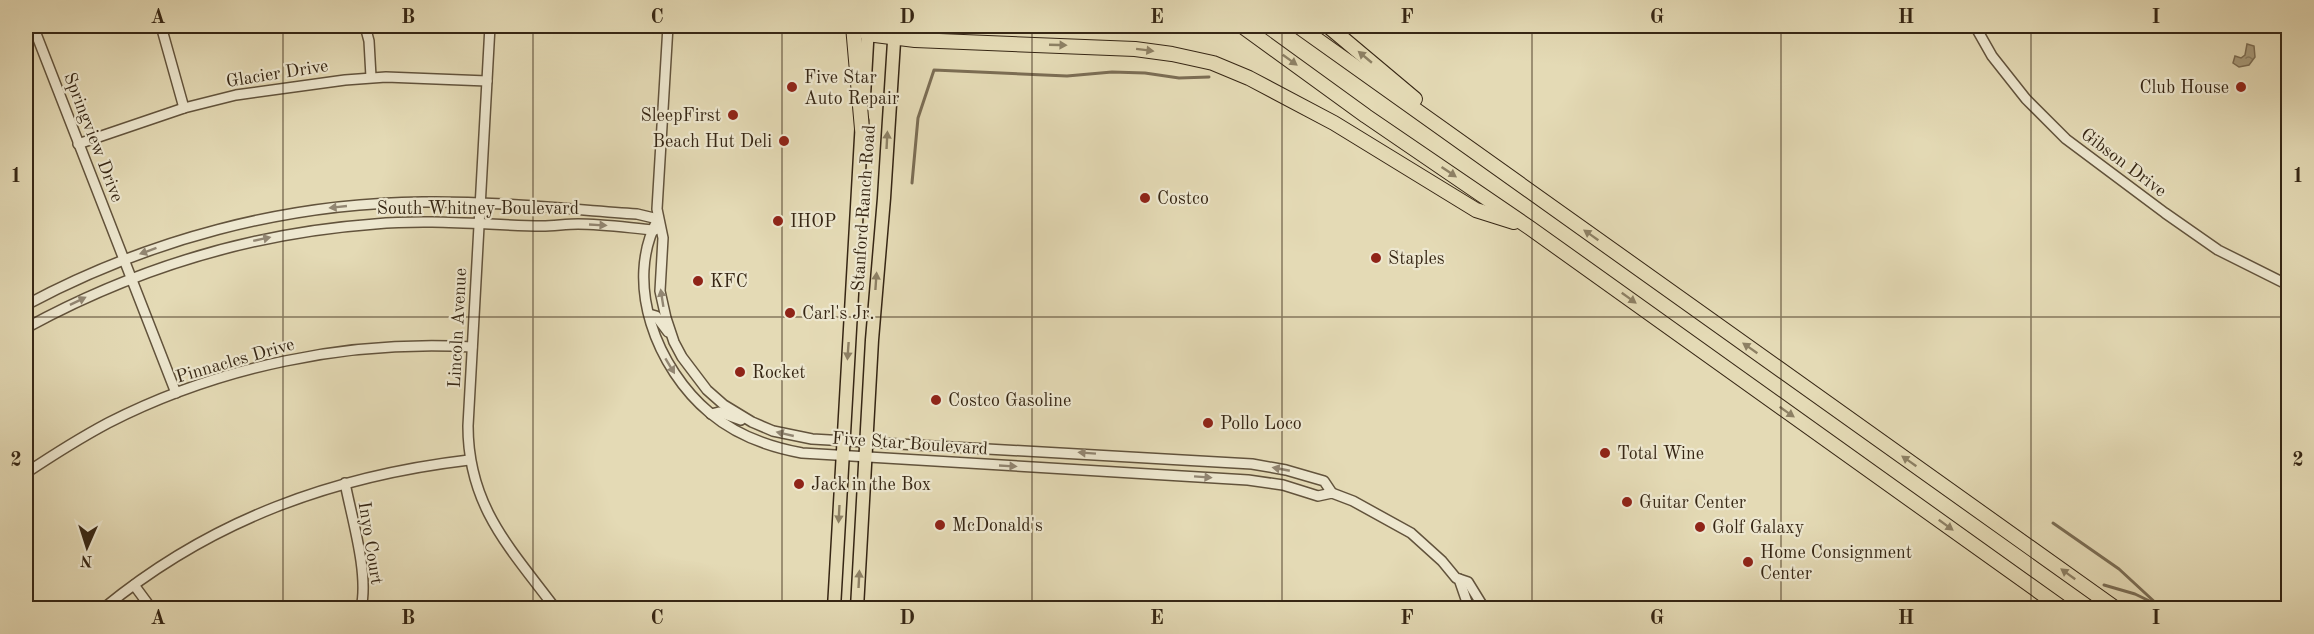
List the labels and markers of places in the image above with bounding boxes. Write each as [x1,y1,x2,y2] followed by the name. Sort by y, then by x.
[804,69,900,108] place label: Five Star Auto Repair
[2139,79,2229,97] place label: Club House
[785,80,799,94] marker: Five Star Auto Repair
[2234,80,2248,94] marker: Club House
[641,107,721,125] place label: SleepFirst
[726,108,740,122] marker: SleepFirst
[653,133,772,151] place label: Beach Hut Deli
[777,134,791,148] marker: Beach Hut Deli
[1157,190,1209,208] place label: Costco
[1138,191,1152,205] marker: Costco
[790,213,836,231] place label: IHOP
[771,214,785,228] marker: IHOP
[1388,250,1445,268] place label: Staples
[1369,251,1383,265] marker: Staples
[710,273,748,291] place label: KFC
[691,274,705,288] marker: KFC
[802,305,875,323] place label: Carl's Jr.
[783,306,797,320] marker: Carl's Jr.
[752,364,806,382] place label: Rocket
[733,365,747,379] marker: Rocket
[948,392,1071,410] place label: Costco Gasoline
[929,393,943,407] marker: Costco Gasoline
[1220,415,1302,433] place label: Pollo Loco
[1201,416,1215,430] marker: Pollo Loco
[1617,445,1704,463] place label: Total Wine
[1598,446,1612,460] marker: Total Wine
[811,476,931,494] place label: Jack in the Box
[792,477,806,491] marker: Jack in the Box
[1639,494,1747,512] place label: Guitar Center
[1620,495,1634,509] marker: Guitar Center
[952,517,1043,535] place label: McDonald's
[933,518,947,532] marker: McDonald's
[1712,519,1805,537] place label: Golf Galaxy
[1693,520,1707,534] marker: Golf Galaxy
[1760,544,1912,583] place label: Home Consignment Center
[1741,555,1755,569] marker: Home Consignment Center

